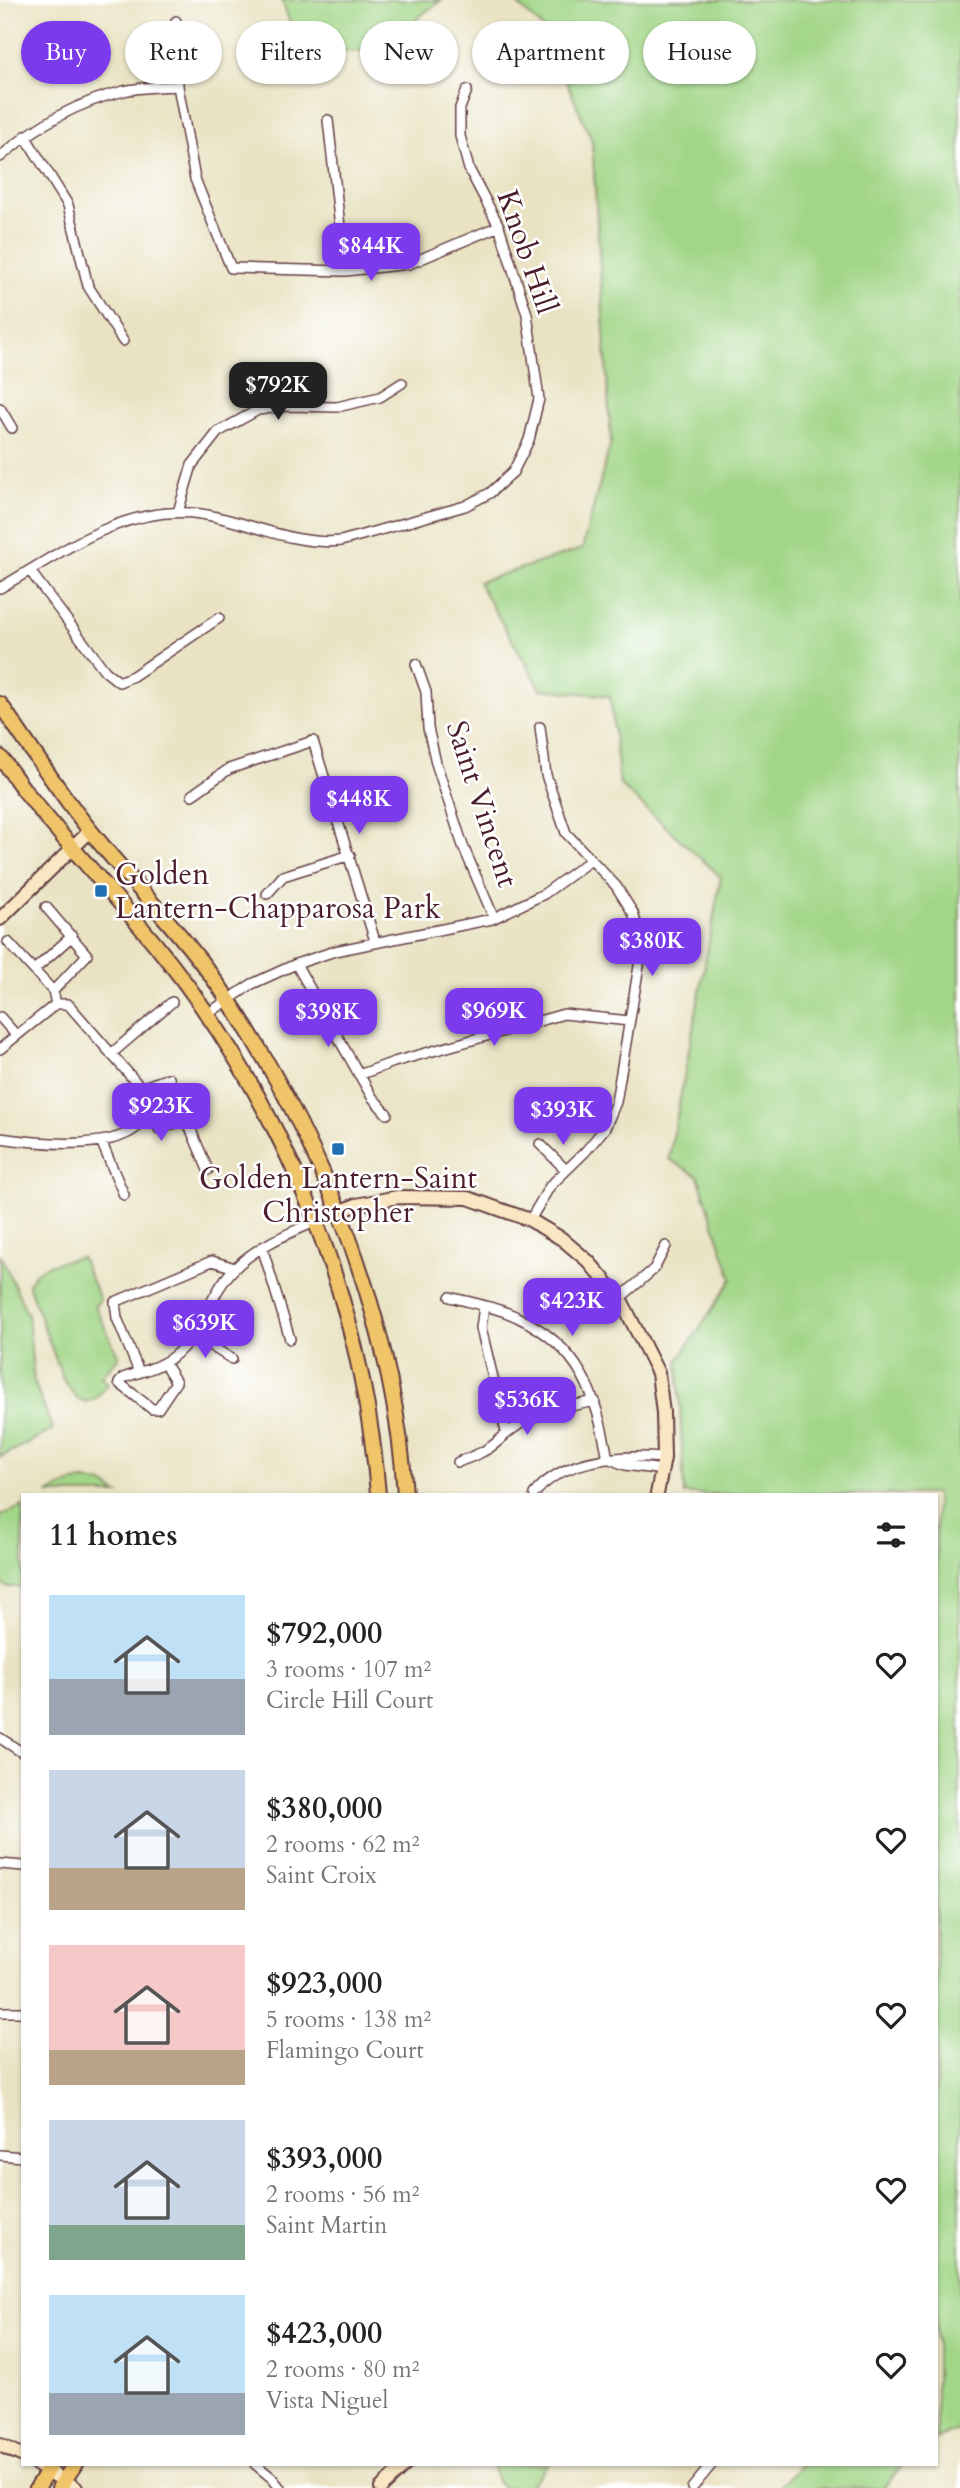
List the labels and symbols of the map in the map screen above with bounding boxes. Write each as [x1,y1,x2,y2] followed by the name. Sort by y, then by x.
[487,185,567,320] street label: Knob Hill
[322,224,420,283] pin: $844K
[229,362,327,422] pin: $792K
[436,716,528,893] street label: Saint Vincent
[310,776,408,836] pin: $448K
[115,854,441,929] place label: Golden Lantern-Chapparosa Park
[93,883,109,899] marker: Golden Lantern-Chapparosa Park
[603,918,701,978] pin: $380K
[445,988,543,1048] pin: $969K
[279,990,377,1049] pin: $398K
[112,1084,210,1143] pin: $923K
[514,1088,612,1147] pin: $393K
[330,1141,346,1157] marker: Golden Lantern-Saint Christopher
[199,1158,477,1233] place label: Golden Lantern-Saint Christopher
[523,1278,621,1338] pin: $423K
[156,1300,254,1360] pin: $639K
[478,1378,576,1437] pin: $536K

